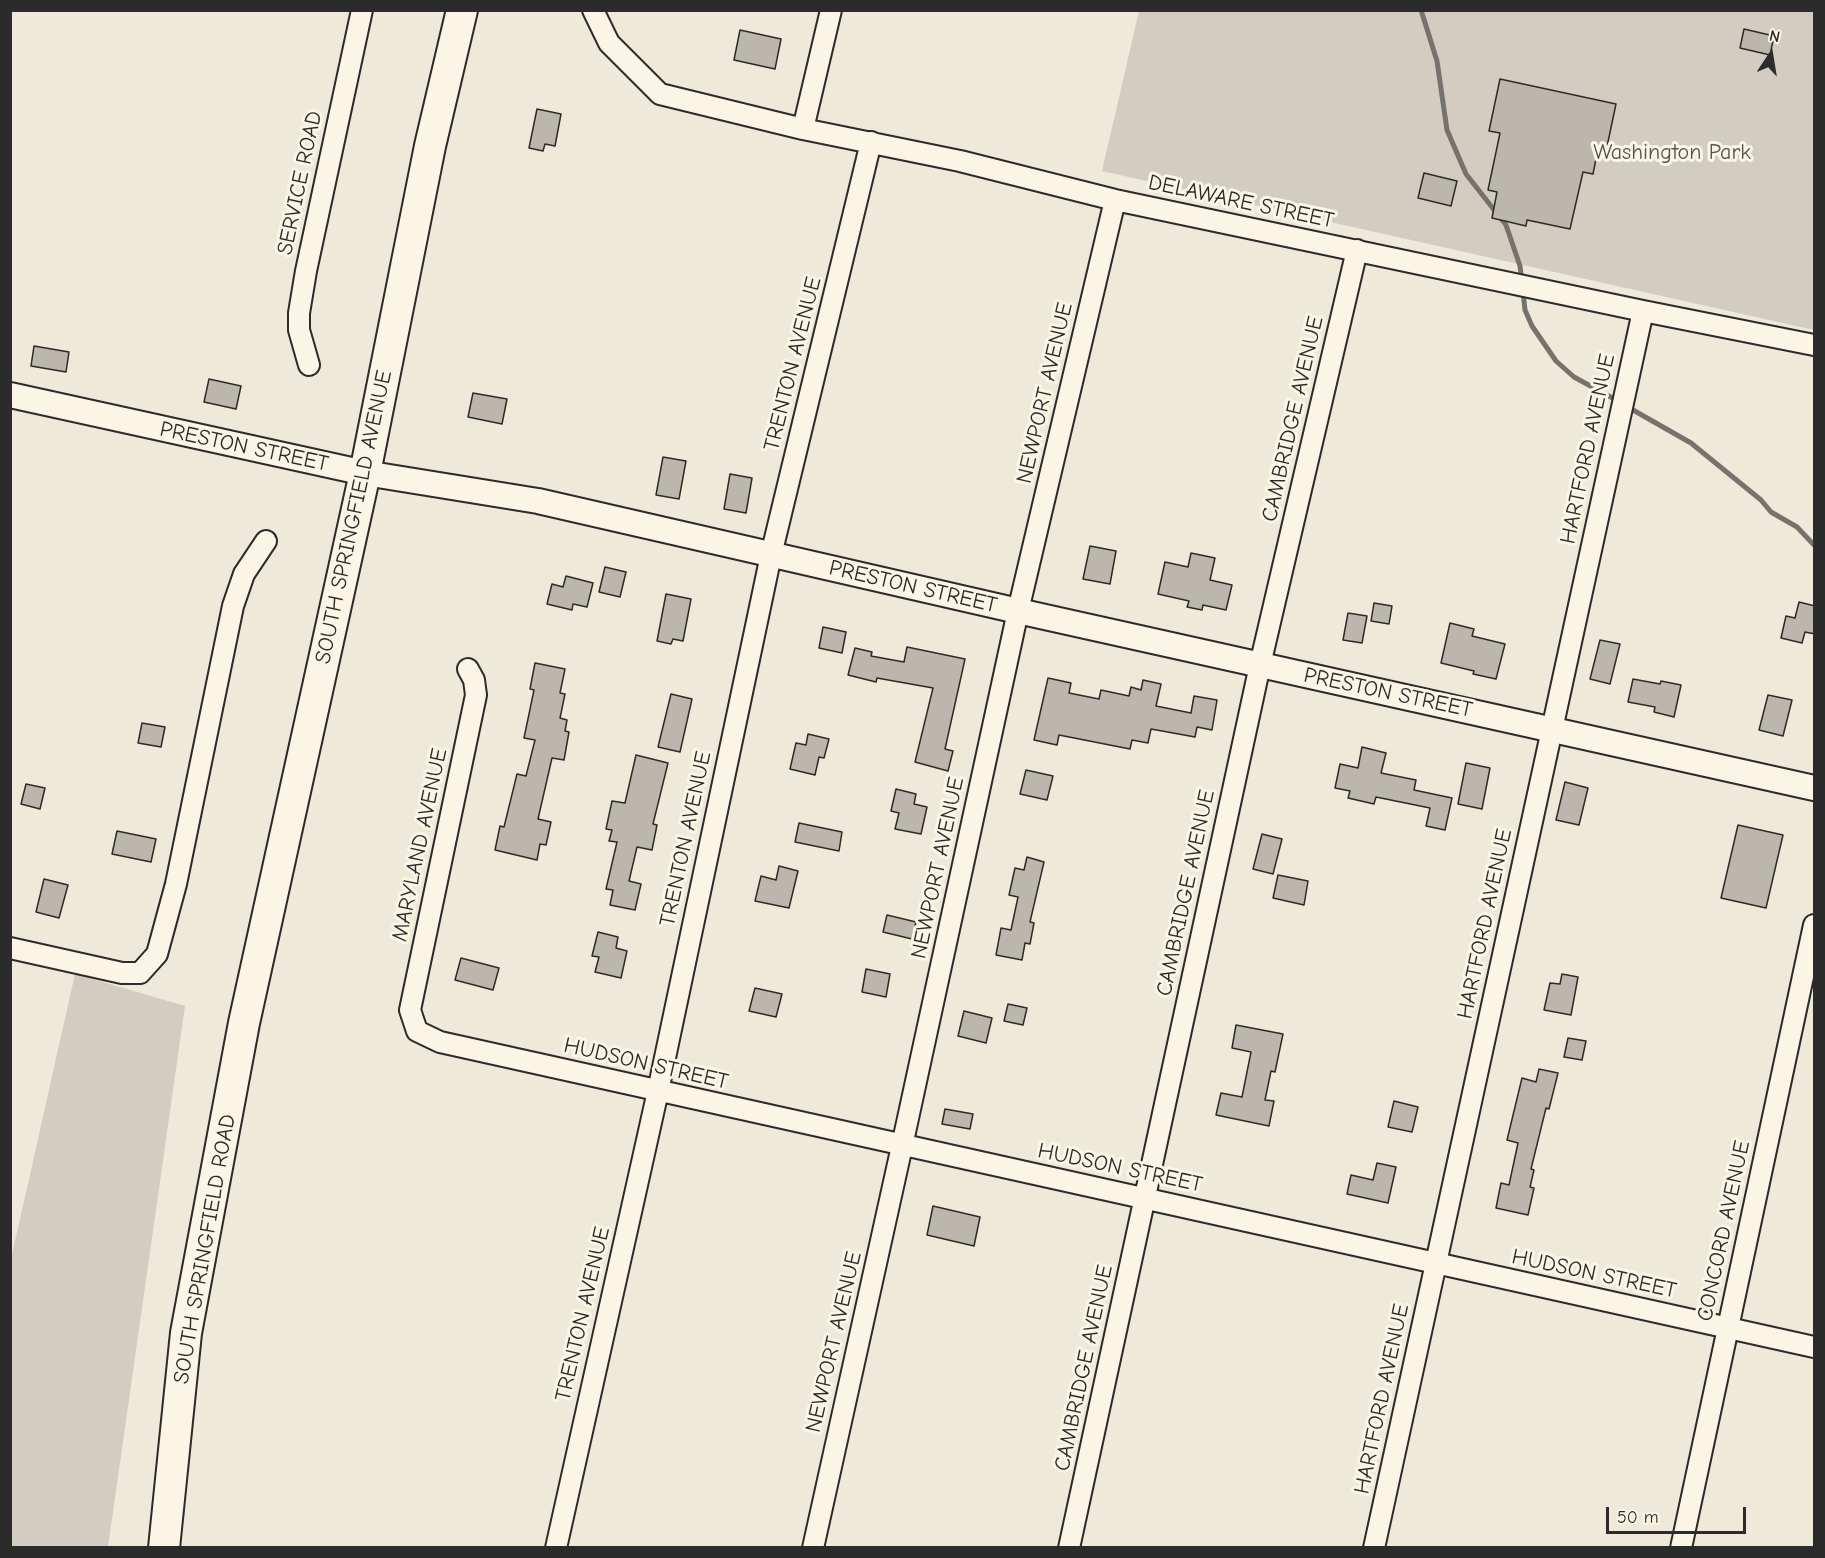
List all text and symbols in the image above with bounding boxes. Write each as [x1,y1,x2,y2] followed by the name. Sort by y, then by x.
[1741,24,1801,84] north arrow
[1768,27,1782,46] text: N
[272,109,328,257] street label: SERVICE ROAD
[1593,140,1751,166] park label: Washington Park
[1146,169,1336,235] street label: DELAWARE STREET
[759,274,827,454] street label: TRENTON AVENUE
[1011,300,1079,486] street label: NEWPORT AVENUE
[1257,314,1329,524] street label: CAMBRIDGE AVENUE
[1555,352,1621,546] street label: HARTFORD AVENUE
[310,368,398,666] street label: SOUTH SPRINGFIELD AVENUE
[157,416,331,478] street label: PRESTON STREET
[826,555,1000,619] street label: PRESTON STREET
[1301,662,1475,724] street label: PRESTON STREET
[387,746,453,944] street label: MARYLAND AVENUE
[655,749,717,929] street label: TRENTON AVENUE
[906,775,970,961] street label: NEWPORT AVENUE
[1151,787,1221,999] street label: CAMBRIDGE AVENUE
[1452,827,1518,1021] street label: HARTFORD AVENUE
[561,1032,731,1096] street label: HUDSON STREET
[168,1112,242,1386] street label: SOUTH SPRINGFIELD ROAD
[1035,1138,1205,1198] street label: HUDSON STREET
[1692,1138,1756,1324] street label: CONCORD AVENUE
[550,1224,616,1404] street label: TRENTON AVENUE
[1509,1244,1679,1304] street label: HUDSON STREET
[800,1249,868,1435] street label: NEWPORT AVENUE
[1049,1262,1119,1474] street label: CAMBRIDGE AVENUE
[1349,1302,1415,1496] street label: HARTFORD AVENUE
[1609,1495,1748,1533] scale bar
[1617,1507,1659,1528] text: 50 m

